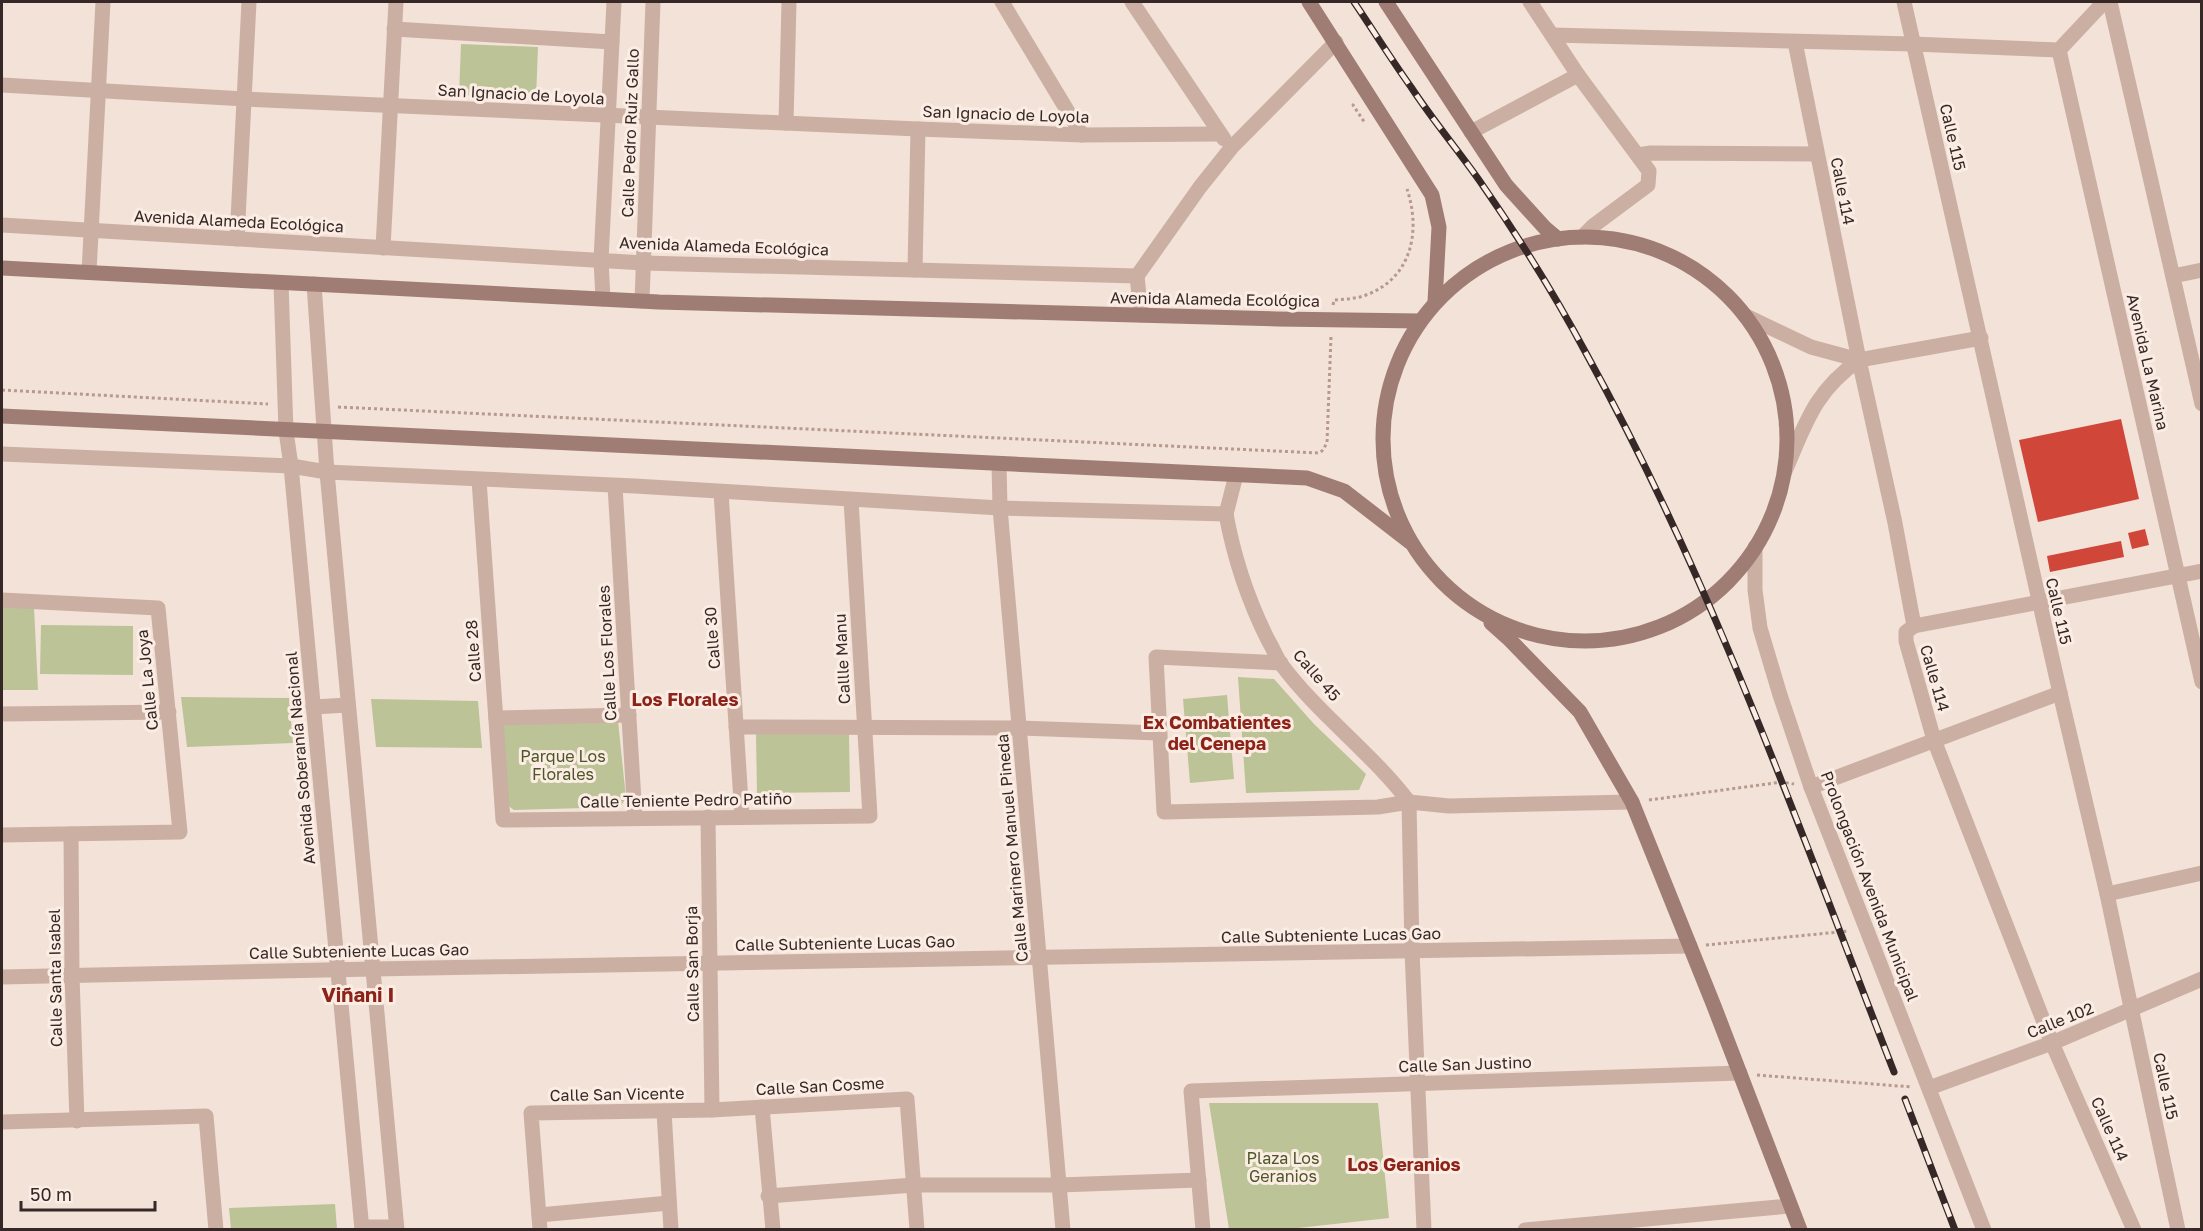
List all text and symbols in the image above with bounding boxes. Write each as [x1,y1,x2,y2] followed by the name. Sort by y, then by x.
[617,48,643,218] street label: Calle Pedro Ruiz Gallo
[437,80,605,108] street label: San Ignacio de Loyola
[922,101,1090,127] street label: San Ignacio de Loyola
[1936,102,1970,172] street label: Calle 115
[1827,155,1859,227] street label: Calle 114
[134,206,344,236] street label: Avenida Alameda Ecológica
[619,232,829,260] street label: Avenida Alameda Ecológica
[1110,287,1320,311] street label: Avenida Alameda Ecológica
[2123,292,2173,432] street label: Avenida La Marina
[2042,576,2076,646] street label: Calle 115
[593,584,621,722] street label: Calle Los Florales
[700,606,724,670] street label: Calle 30
[830,613,854,705] street label: Callle Manu
[461,619,485,683] street label: Calle 28
[132,629,162,731] street label: Calle La Joya
[1916,642,1954,714] street label: Calle 114
[1289,645,1345,705] street label: Calle 45
[281,651,319,865] street label: Avenida Soberanía Nacional
[632,688,738,710] district label: Los Florales
[1143,711,1291,754] district label: Ex Combatientes del Cenepa
[992,733,1032,963] street label: Calle Marinero Manuel Pineda
[520,746,606,784] park label: Parque Los Florales
[1817,768,1923,1004] street label: Prolongación Avenida Municipal
[580,788,792,812] street label: Calle Teniente Pedro Patiño
[681,906,703,1022] street label: Calle San Borja
[44,909,66,1047] street label: Calle Santa Isabel
[1221,923,1441,947] street label: Calle Subteniente Lucas Gao
[735,931,955,955] street label: Calle Subteniente Lucas Gao
[249,939,469,963] street label: Calle Subteniente Lucas Gao
[322,982,394,1006] district label: Viñani I
[2024,998,2096,1042] street label: Calle 102
[2149,1051,2183,1121] street label: Calle 115
[1398,1052,1532,1076] street label: Calle San Justino
[755,1073,885,1099] street label: Calle San Cosme
[549,1083,685,1105] street label: Calle San Vicente
[2087,1094,2133,1164] street label: Calle 114
[1247,1148,1319,1186] park label: Plaza Los Geranios
[1347,1153,1461,1175] district label: Los Geranios
[21,1174,154,1212] scale bar
[30,1183,72,1205] text: 50 m

